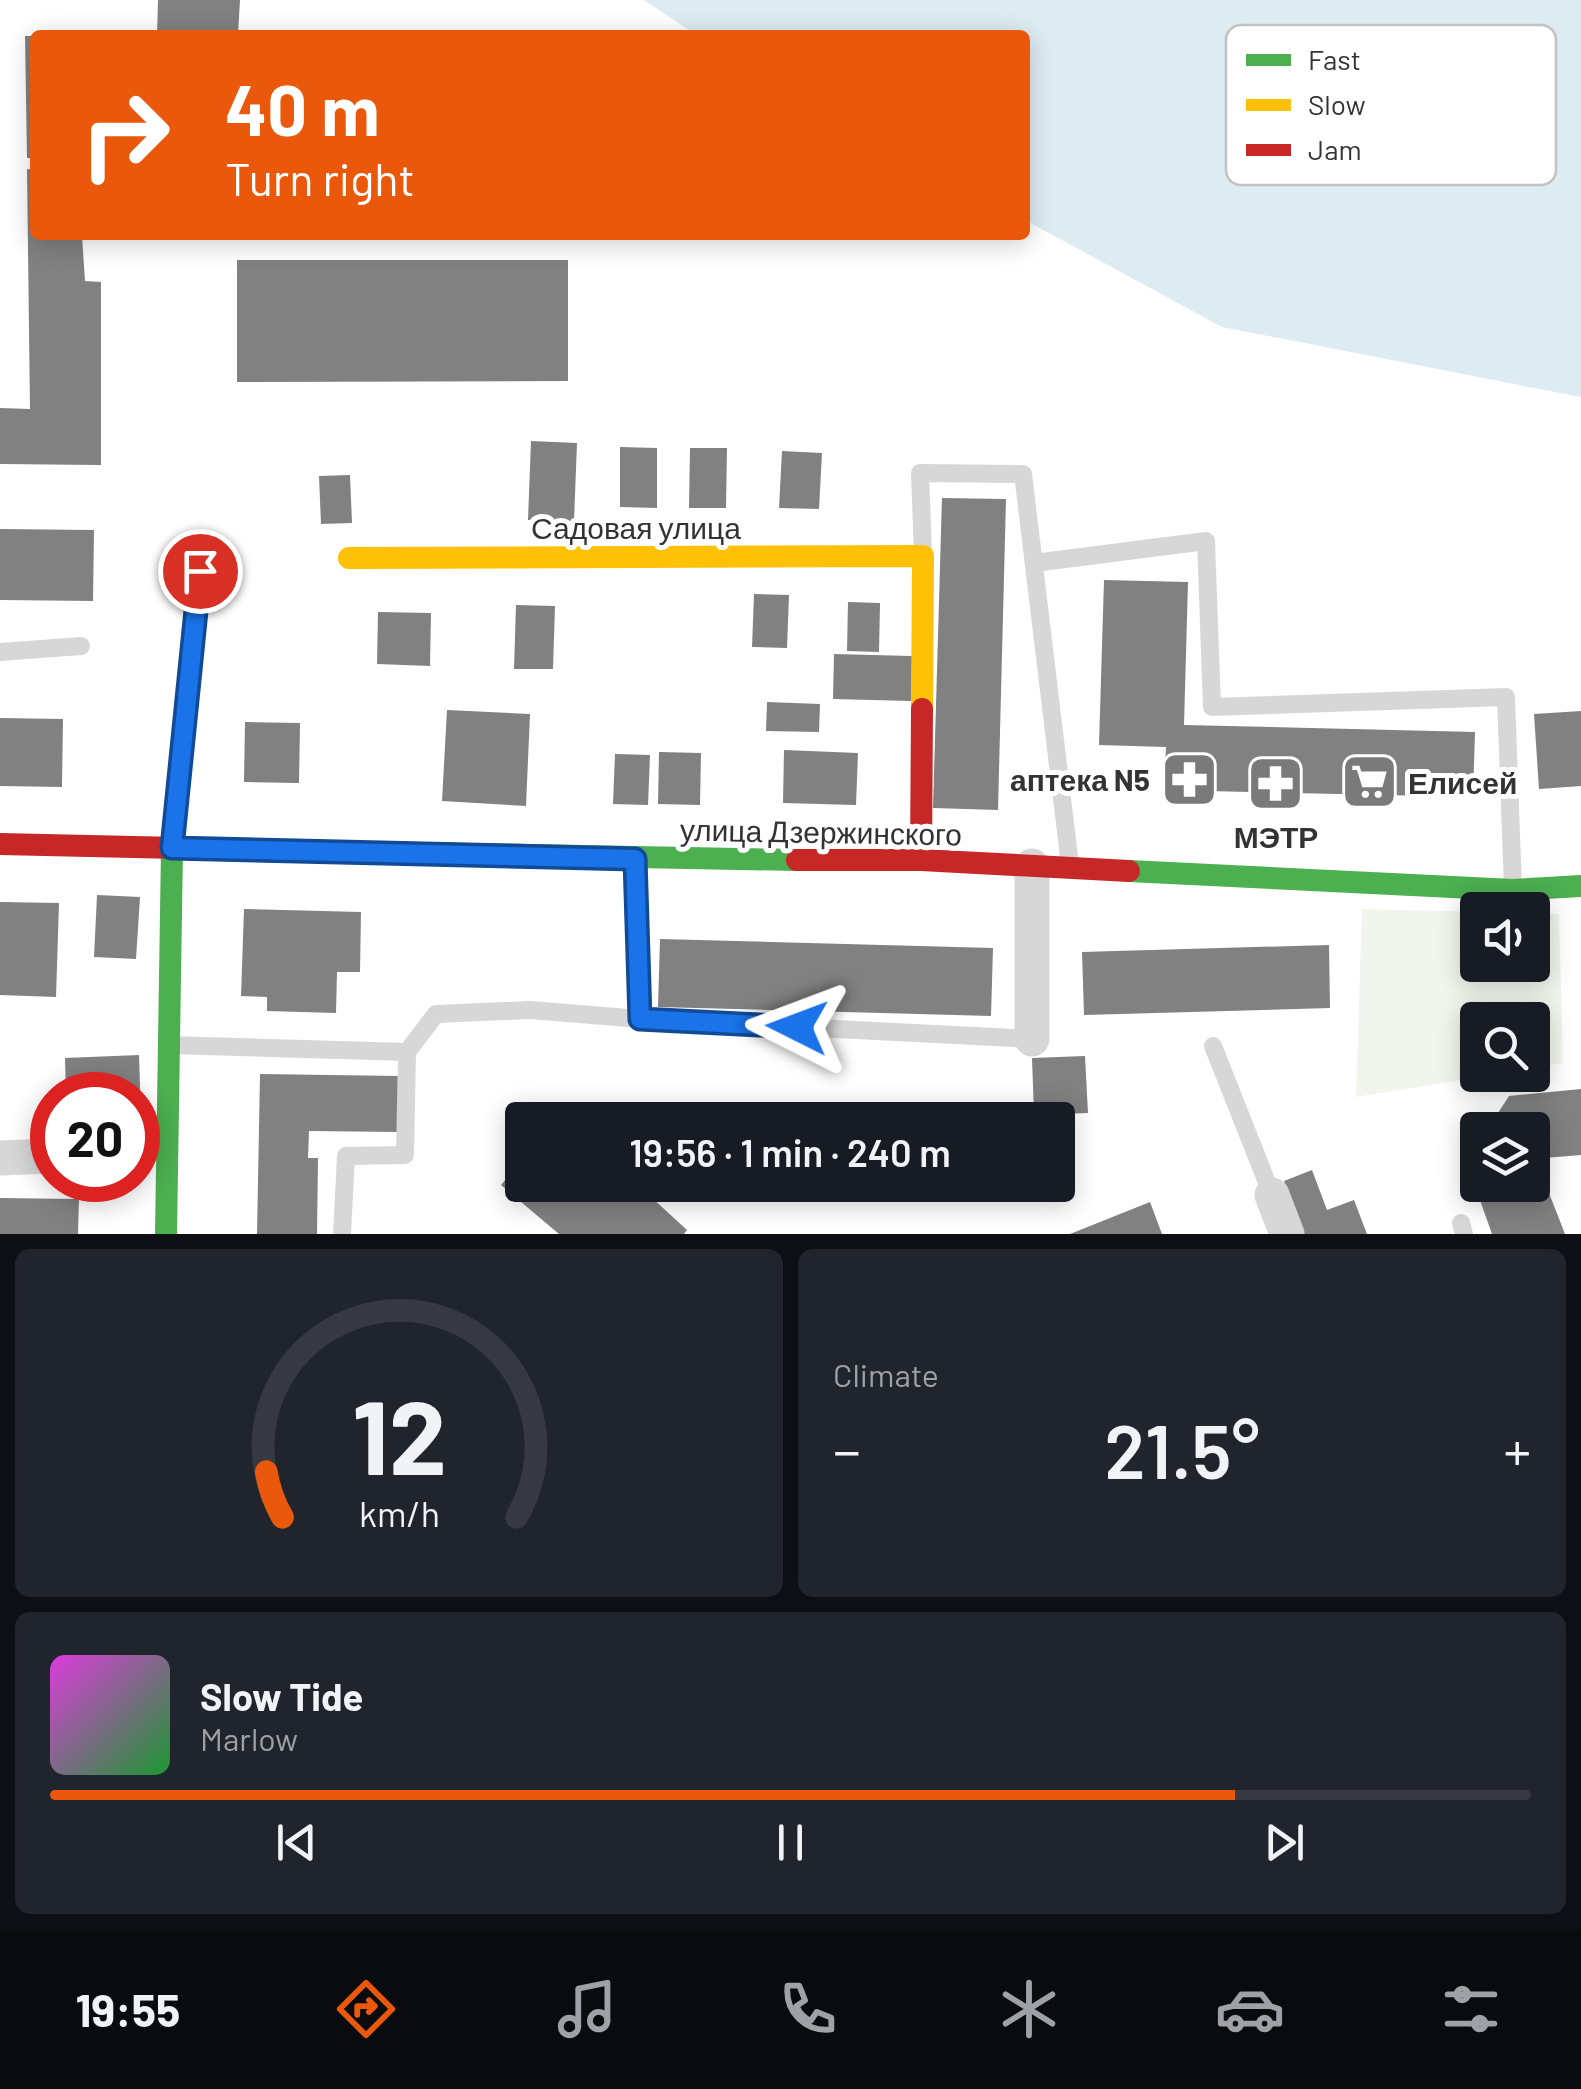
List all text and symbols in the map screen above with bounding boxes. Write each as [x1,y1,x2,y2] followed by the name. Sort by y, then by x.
[1226,25,1556,185] legend
[1308,42,1361,76] text: Fast
[225,66,380,150] text: 40 m
[60,70,190,200] icon: right
[1308,87,1366,121] text: Slow
[1308,132,1362,166] text: Jam
[225,151,415,205] text: Turn right
[531,509,741,545] street label: Садовая улица
[158,529,243,614] pin
[173,544,228,599] icon: arrive
[1159,749,1219,809] pharmacy icon: аптека N5
[1339,752,1399,812] supermarket icon: Елисей
[1246,753,1306,813] pharmacy icon: МЭТР
[1010,761,1150,797] place label: аптека N5
[1408,764,1517,800] place label: Елисей
[680,811,962,851] street label: улица Дзержинского
[1234,818,1318,854] place label: МЭТР
[1460,892,1550,1202] map controls
[1460,892,1550,982] button: sound
[745,975,849,1079] position arrow
[1460,1002,1550,1092] button: search
[30,1072,160,1202] speed limit sign: 20
[1460,1112,1550,1202] button: layers
[629,1129,951,1175] text: 19:56 · 1 min · 240 m
[833,1355,939,1393] text: Climate
[351,1371,447,1496] text: 12
[1104,1404,1260,1494] text: 21.5°
[833,1416,861,1482] text: −
[1503,1416,1531,1482] text: +
[359,1491,439,1534] text: km/h
[200,1673,363,1719] text: Slow Tide
[200,1719,298,1757] text: Marlow
[269,1815,324,1870] icon: previous
[763,1815,818,1870] icon: pause
[1257,1815,1312,1870] icon: next
[331,1974,401,2044] icon: directions
[552,1974,622,2044] icon: music
[773,1974,843,2044] icon: phone
[994,1974,1064,2044] icon: climate
[1215,1974,1285,2044] icon: car
[1436,1974,1506,2044] icon: filters
[75,1982,180,2036] text: 19:55

